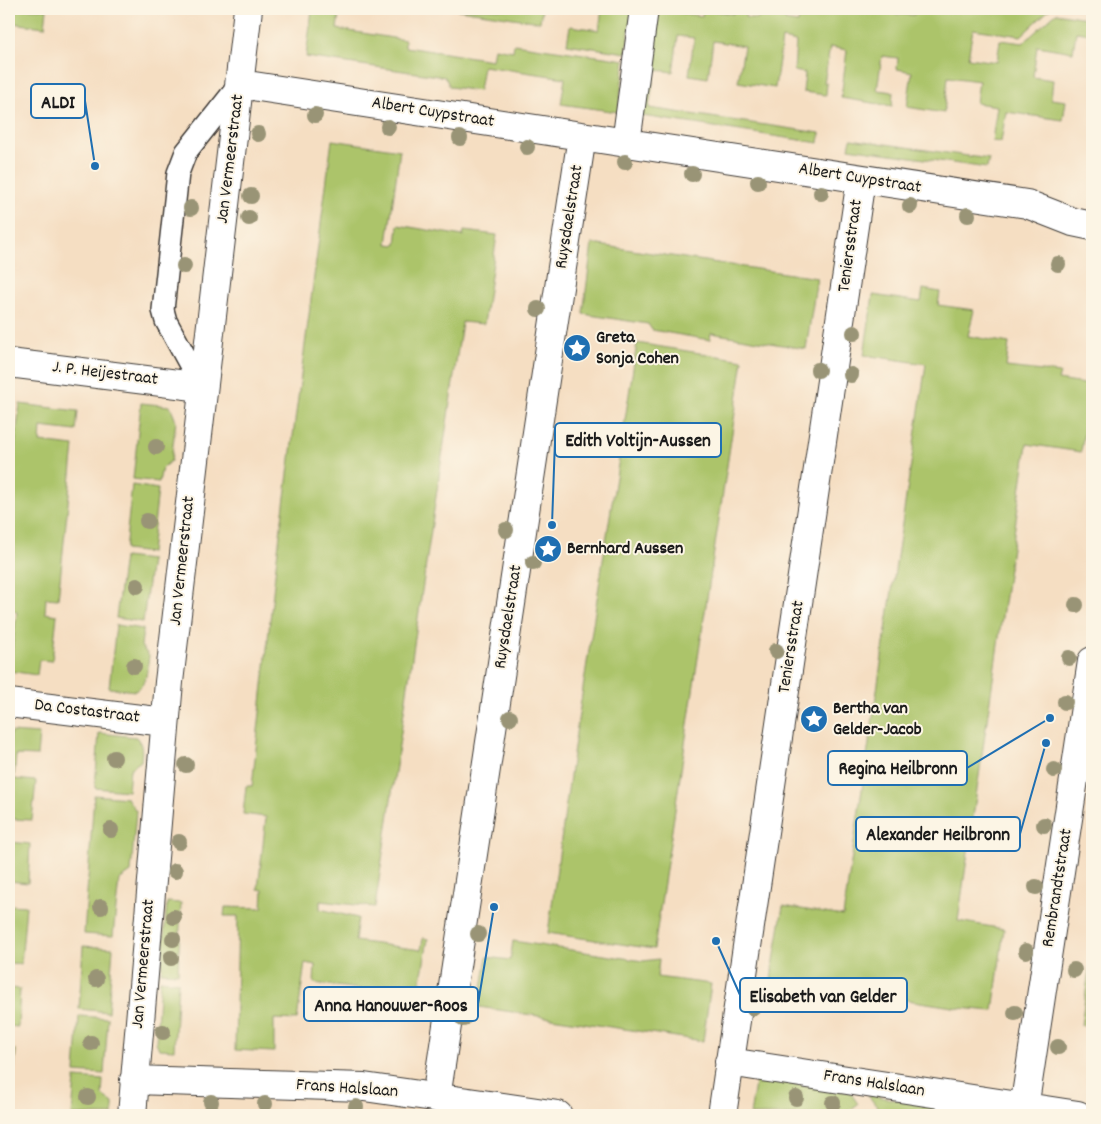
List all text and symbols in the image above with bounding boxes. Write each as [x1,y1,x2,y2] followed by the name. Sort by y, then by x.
[31,84,85,118] callout: ALDI
[41,91,75,118] text: ALDI
[370,91,497,135] street label: Albert Cuypstraat
[211,93,251,225] street label: Jan Vermeerstraat
[797,157,924,201] street label: Albert Cuypstraat
[549,163,591,271] street label: Ruysdaelstraat
[832,198,870,294] street label: Teniersstraat
[596,326,679,372] place label: Greta Sonja Cohen
[562,333,592,363] place icon: Greta Sonja Cohen
[51,355,160,393] street label: J. P. Heijestraat
[555,423,721,457] callout: Edith Voltijn-Aussen
[565,429,711,456] text: Edith Voltijn-Aussen
[164,495,202,627] street label: Jan Vermeerstraat
[533,534,563,564] place icon: Bernhard Aussen
[567,537,683,562] place label: Bernhard Aussen
[488,563,530,671] street label: Ruysdaelstraat
[772,599,812,695] street label: Teniersstraat
[33,693,141,731] street label: Da Costastraat
[833,697,922,743] place label: Bertha van Gelder-Jacob
[799,704,829,734] place icon: Bertha van Gelder-Jacob
[828,751,967,785] callout: Regina Heilbronn
[839,757,958,784] text: Regina Heilbronn
[856,817,1020,851] callout: Alexander Heilbronn
[866,823,1010,850] text: Alexander Heilbronn
[1036,827,1080,949] street label: Rembrandtstraat
[126,898,162,1030] street label: Jan Vermeerstraat
[740,978,907,1012] callout: Elisabeth van Gelder
[750,985,897,1012] text: Elisabeth van Gelder
[304,987,478,1021] callout: Anna Hanouwer-Roos
[314,994,468,1021] text: Anna Hanouwer-Roos
[822,1064,926,1104] street label: Frans Halslaan
[295,1073,399,1105] street label: Frans Halslaan

